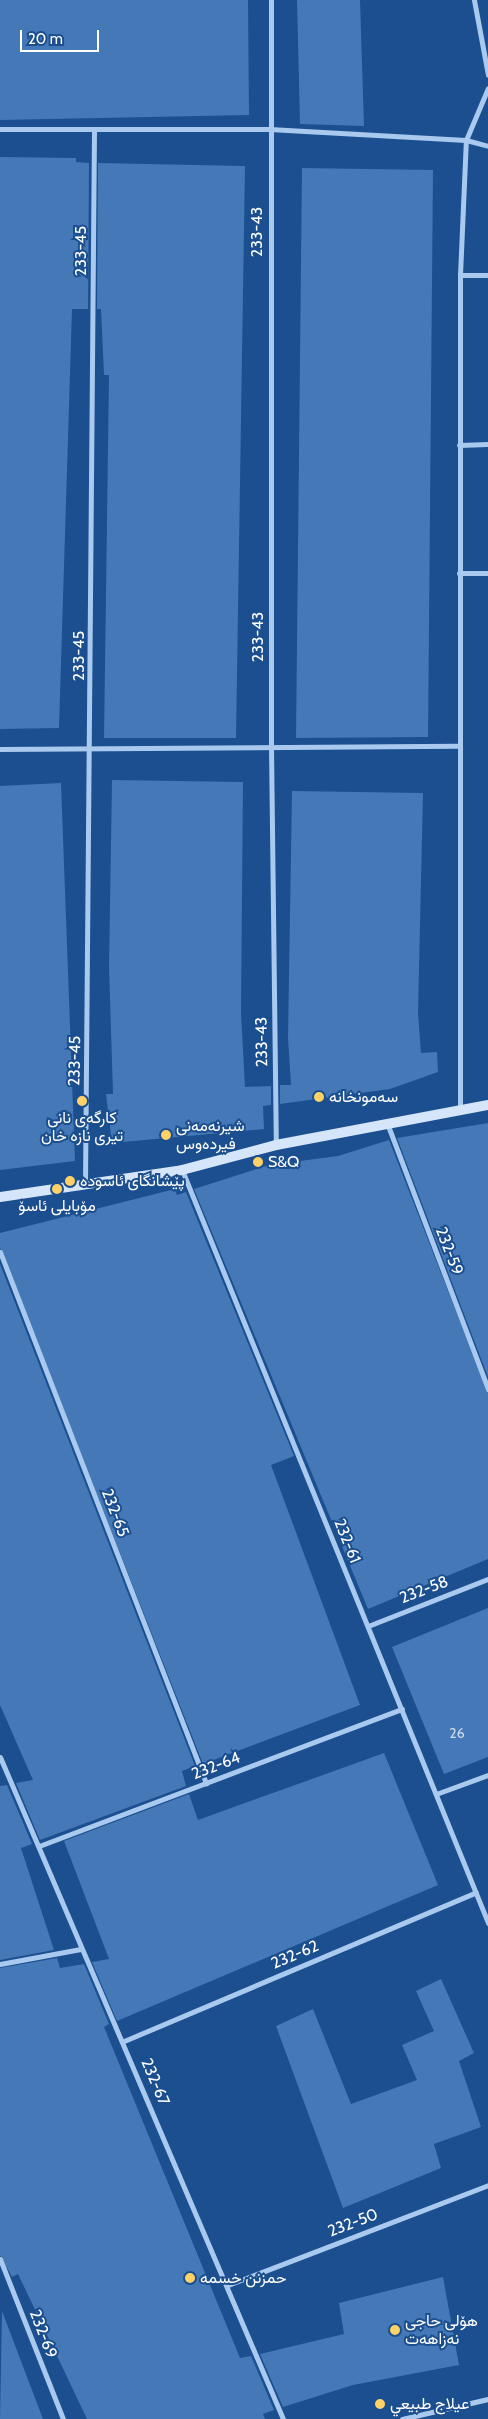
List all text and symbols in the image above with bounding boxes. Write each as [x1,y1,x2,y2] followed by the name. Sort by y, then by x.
[22,20,101,52] scale bar
[28,30,63,48] text: 20 m
[247,207,267,257] street label: 233-43
[71,226,91,276] street label: 233-45
[248,612,268,662] street label: 233-43
[69,631,89,681] street label: 233-45
[252,1017,272,1067] street label: 233-43
[65,1036,85,1086] street label: 233-45
[329,1087,398,1107] place label: سەمونخانە
[313,1091,325,1103] marker: سەمونخانە
[76,1095,88,1107] marker: کارگەی نانی تیری نازە خان
[41,1108,123,1146] place label: کارگەی نانی تیری نازە خان
[176,1116,245,1154] place label: شیرنەمەنی فیردەوس
[160,1129,172,1141] marker: شیرنەمەنی فیردەوس
[268,1152,299,1172] place label: S&Q
[252,1156,264,1168] marker: S&Q
[80,1171,185,1191] place label: پێشانگای ئاسودە
[64,1175,76,1187] marker: پێشانگای ئاسودە
[51,1183,63,1195] marker: مۆبایلی ئاسۆ
[18,1196,96,1216] place label: مۆبایلی ئاسۆ
[431,1224,467,1278] street label: 232-59
[97,1486,133,1540] street label: 232-65
[329,1516,365,1566] street label: 232-61
[397,1572,451,1608] street label: 232-58
[449,1725,465,1741] house number: 26
[189,1748,243,1784] street label: 232-64
[268,1937,322,1973] street label: 232-62
[137,2056,173,2108] street label: 232-67
[325,2205,381,2241] street label: 232-50
[200,2268,286,2288] place label: حمزنن خسمه
[184,2272,196,2284] marker: حمزنن خسمه
[25,2307,61,2361] street label: 232-69
[405,2311,478,2349] place label: هۆلی حاجی نەزاهەت
[389,2324,401,2336] marker: هۆلی حاجی نەزاهەت
[390,2394,469,2414] place label: عیلاج طبيعي
[374,2398,386,2410] marker: عیلاج طبيعي

